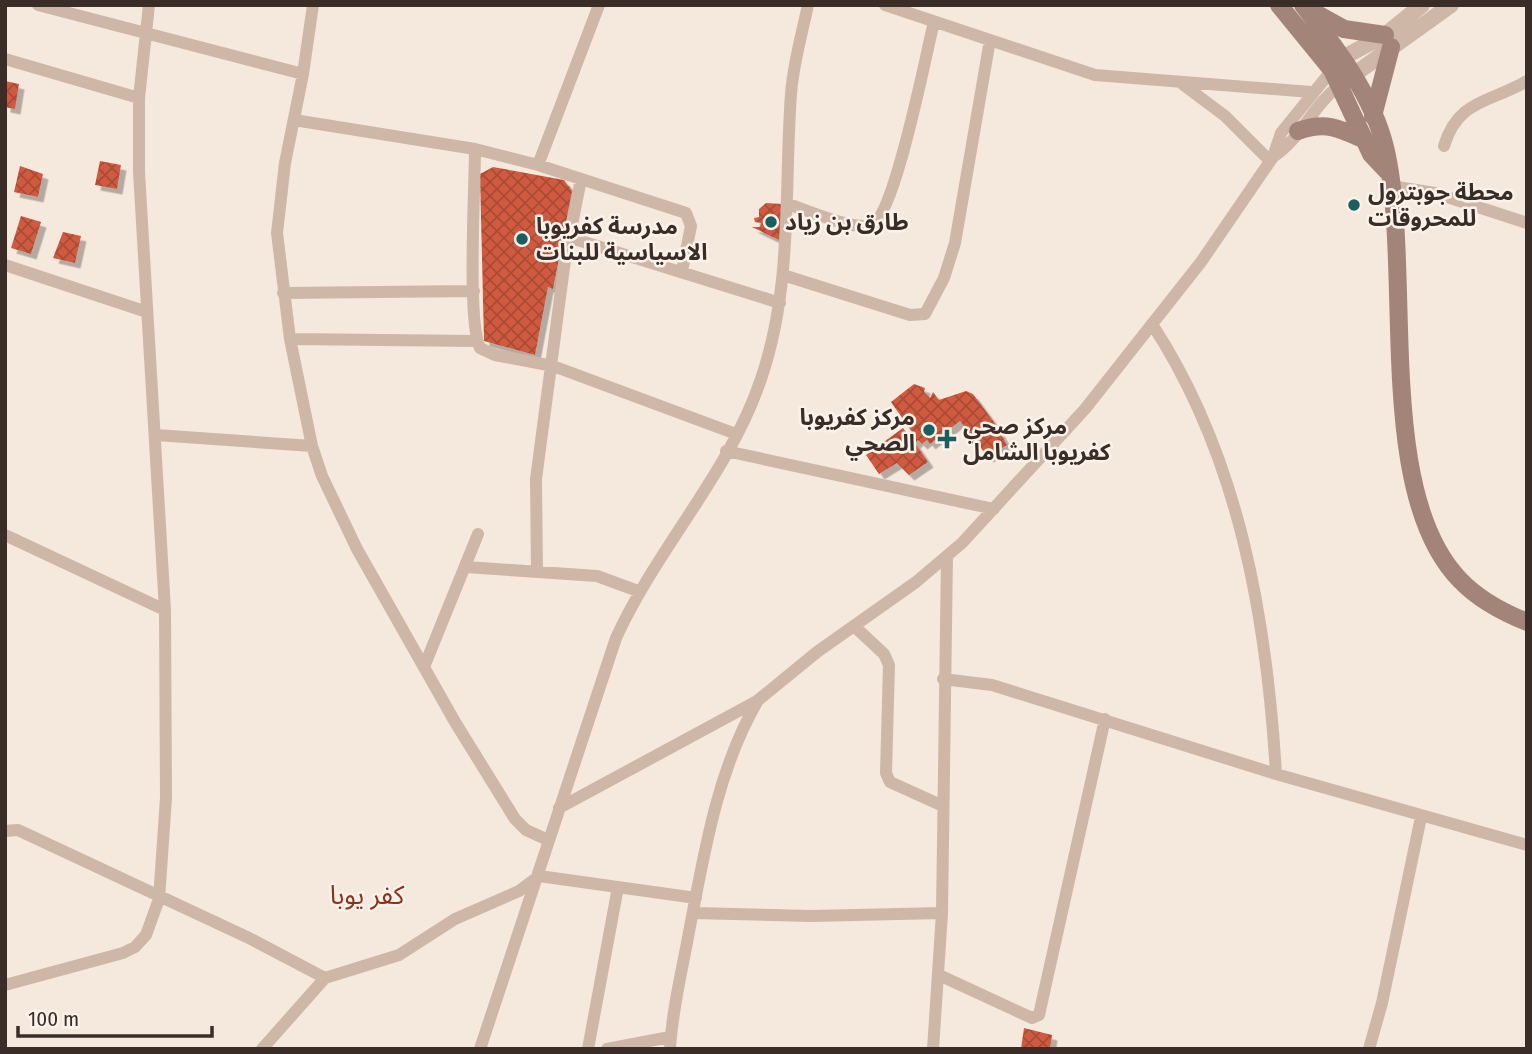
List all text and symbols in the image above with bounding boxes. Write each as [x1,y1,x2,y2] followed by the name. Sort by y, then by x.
[1368,178,1514,232] place label: محطة جوبترول للمحروقات
[1346,197,1362,213] marker: محطة جوبترول للمحروقات
[785,208,909,236] place label: طارق بن زياد
[536,212,708,266] place label: مدرسة كفريوبا الاسياسية للبنات
[763,214,779,230] marker: طارق بن زياد
[514,231,530,247] marker: مدرسة كفريوبا الاسياسية للبنات
[799,403,915,461] place label: مركز كفريوبا الصحي
[963,412,1111,466] place label: مركز صحي كفريوبا الشامل
[921,422,937,438] marker: مركز كفريوبا الصحي
[937,429,957,449] marker: مركز صحي كفريوبا الشامل
[330,880,405,911] district label: كفر يوبا
[18,995,212,1038] scale bar
[28,1006,79,1032] text: 100 m

